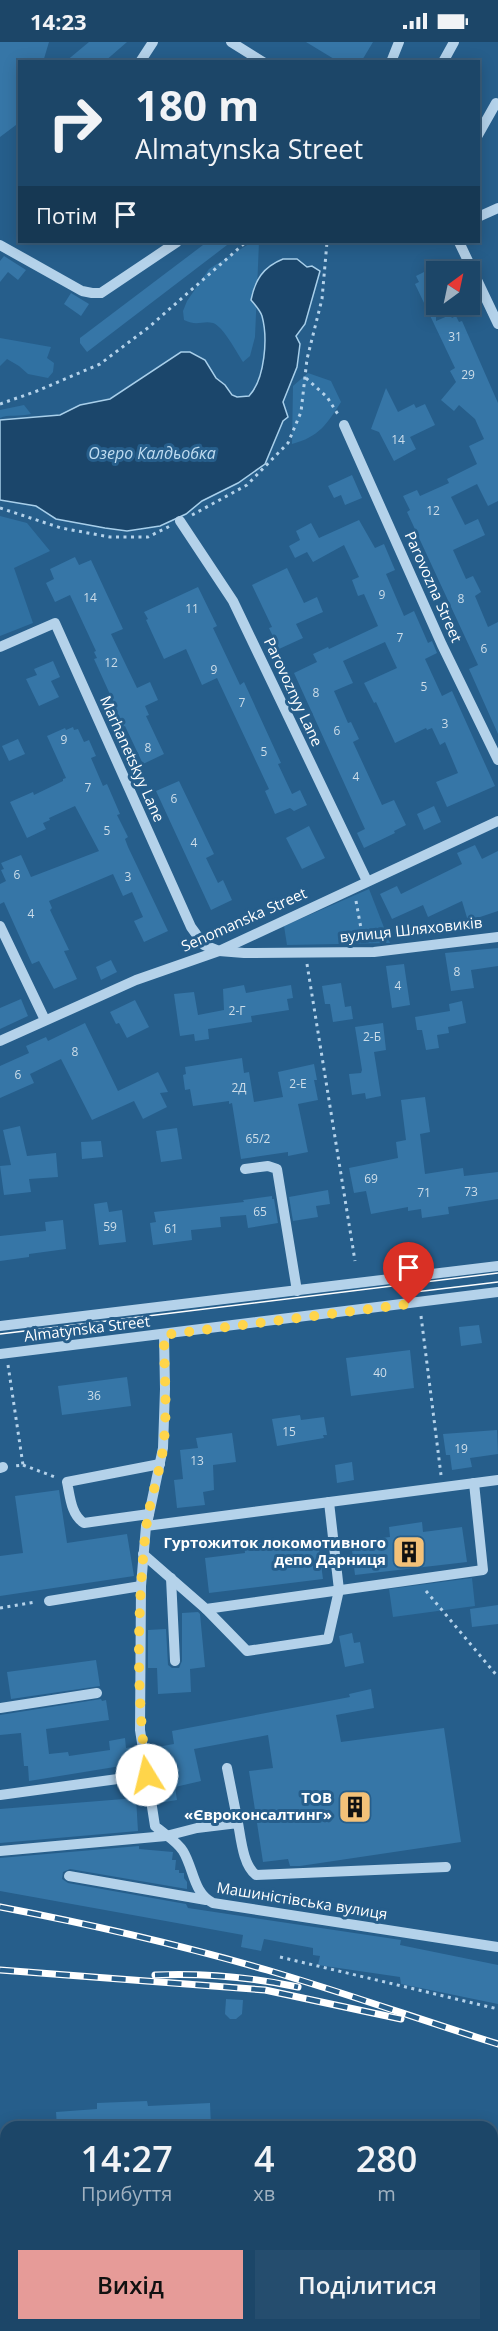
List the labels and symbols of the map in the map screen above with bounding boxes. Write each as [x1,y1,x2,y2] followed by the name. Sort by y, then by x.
[426,261,480,315] north arrow
[448,328,462,345] house number: 31
[461,366,475,383] house number: 29
[391,431,405,448] house number: 14
[88,442,216,464] water label: Озеро Калдьобка
[426,502,440,519] house number: 12
[400,528,467,645] street label: Parovozna Street
[379,586,386,603] house number: 9
[83,589,97,606] house number: 14
[458,590,465,607] house number: 8
[185,600,199,617] house number: 11
[397,629,404,646] house number: 7
[260,634,328,749] street label: Parovoznyy Lane
[481,640,488,657] house number: 6
[104,654,118,671] house number: 12
[211,661,218,678] house number: 9
[421,678,428,695] house number: 5
[313,684,320,701] house number: 8
[96,692,170,825] street label: Marhanetskyy Lane
[239,694,246,711] house number: 7
[442,715,449,732] house number: 3
[334,722,341,739] house number: 6
[61,731,68,748] house number: 9
[145,739,152,756] house number: 8
[261,743,268,760] house number: 5
[353,768,360,785] house number: 4
[85,779,92,796] house number: 7
[171,790,178,807] house number: 6
[104,822,111,839] house number: 5
[191,834,198,851] house number: 4
[14,866,21,883] house number: 6
[125,868,132,885] house number: 3
[178,882,310,956] street label: Senomanska Street
[28,905,35,922] house number: 4
[339,912,483,946] street label: вулиця Шляховиків
[454,963,461,980] house number: 8
[395,977,402,994] house number: 4
[229,1002,245,1019] house number: 2-Г
[363,1028,381,1045] house number: 2-Б
[72,1043,79,1060] house number: 8
[15,1066,22,1083] house number: 6
[289,1075,307,1092] house number: 2-Е
[231,1079,247,1096] house number: 2Д
[246,1130,271,1147] house number: 65/2
[364,1170,378,1187] house number: 69
[464,1183,478,1200] house number: 73
[417,1184,431,1201] house number: 71
[253,1203,267,1220] house number: 65
[103,1218,117,1235] house number: 59
[164,1220,178,1237] house number: 61
[383,1242,434,1304] pin
[23,1310,151,1346] street label: Almatynska Street
[373,1364,387,1381] house number: 40
[87,1387,101,1404] house number: 36
[282,1423,296,1440] house number: 15
[454,1440,468,1457] house number: 19
[190,1452,204,1469] house number: 13
[164,1532,386,1569] place label: Гуртожиток локомотивного депо Дарниця
[391,1534,427,1570] building icon: Гуртожиток локомотивного депо Дарниця
[115,1743,179,1807] position arrow
[184,1787,332,1824] place label: ТОВ «Євроконсалтинг»
[337,1789,373,1825] building icon: ТОВ «Євроконсалтинг»
[215,1877,389,1923] street label: Машиністівська вулиця

